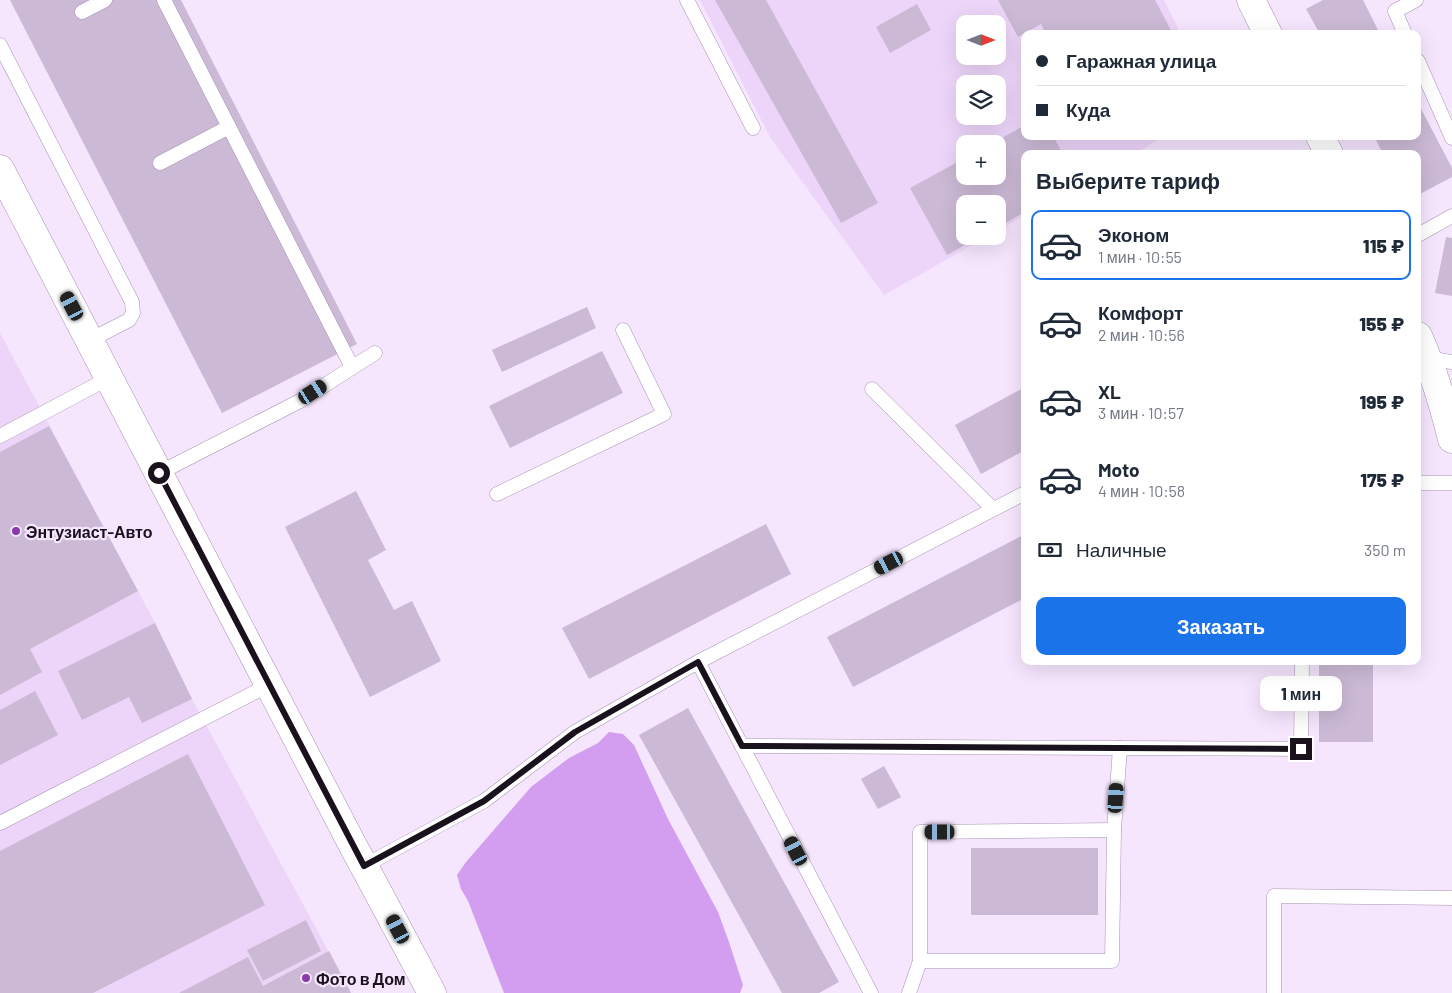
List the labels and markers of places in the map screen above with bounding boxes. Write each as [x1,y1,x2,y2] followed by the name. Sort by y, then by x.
[26,522,153,541] place label: Энтузиаст-Авто
[10,525,22,537] marker: Энтузиаст-Авто
[316,969,406,988] place label: Фото в Дом
[300,972,312,984] marker: Фото в Дом

